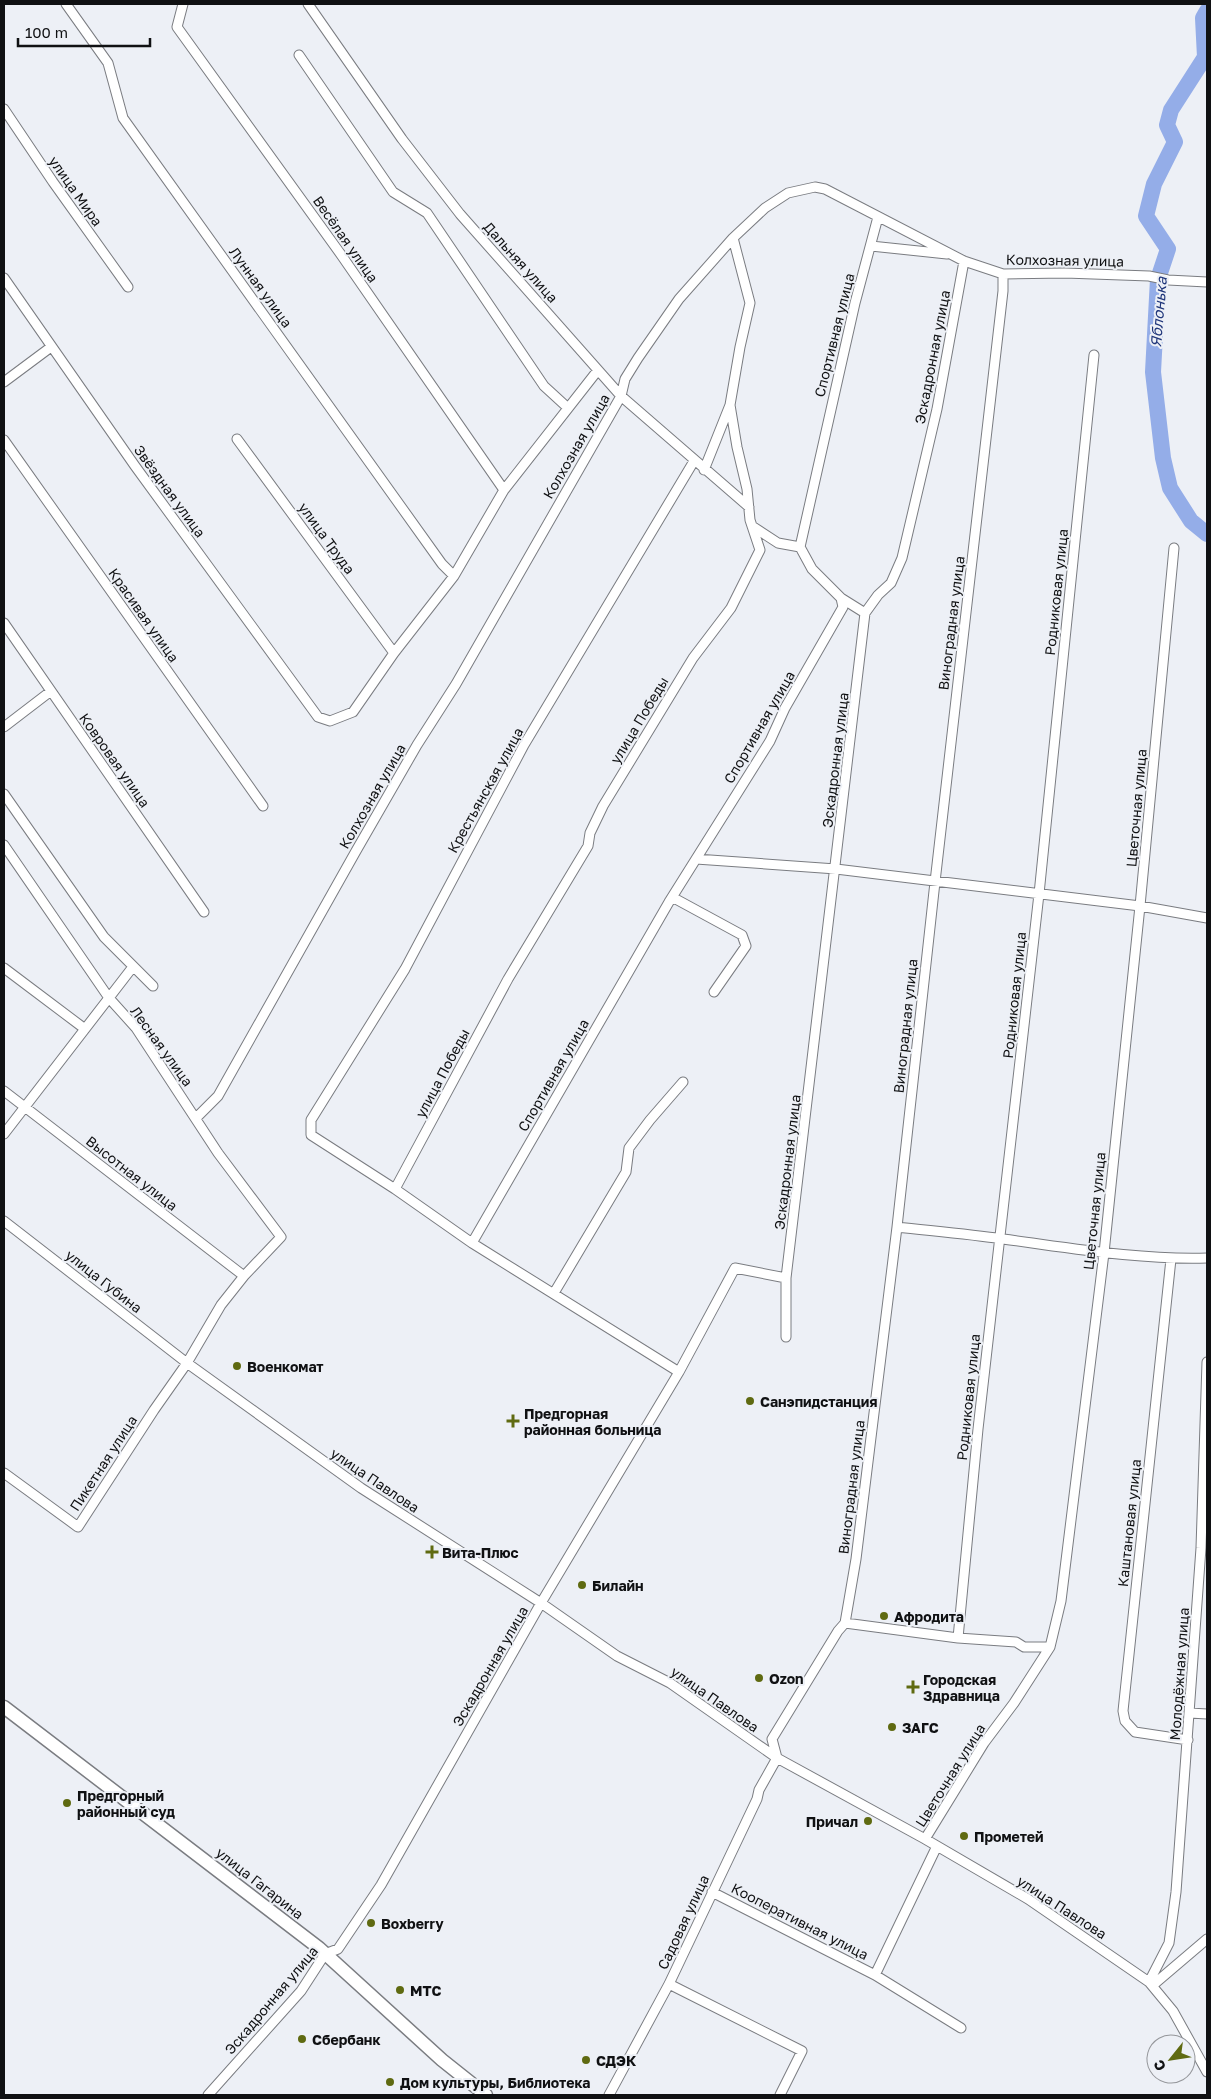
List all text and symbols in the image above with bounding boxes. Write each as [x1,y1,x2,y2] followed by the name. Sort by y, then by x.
[18,15,150,47] scale bar
[25,23,68,41] text: 100 m
[46,153,106,229] street label: улица Мира
[310,192,382,286] street label: Весёлая улица
[480,218,562,306] street label: Дальняя улица
[226,243,296,331] street label: Лунная улица
[1006,250,1124,270] street label: Колхозная улица
[810,271,858,399] street label: Спортивная улица
[1146,275,1170,348] water label: Яблонька
[911,289,953,425] street label: Эскадронная улица
[539,391,613,501] street label: Колхозная улица
[131,442,209,540] street label: Звёздная улица
[295,499,359,577] street label: улица Труда
[1041,528,1071,656] street label: Родниковая улица
[934,555,968,691] street label: Виноградная улица
[105,565,183,665] street label: Красивая улица
[720,668,798,786] street label: Спортивная улица
[606,673,672,767] street label: улица Победы
[818,691,852,829] street label: Эскадронная улица
[76,710,154,810] street label: Ковровая улица
[443,724,527,856] street label: Крестьянская улица
[335,741,409,851] street label: Колхозная улица
[1122,748,1150,868] street label: Цветочная улица
[999,931,1029,1059] street label: Родниковая улица
[889,958,921,1094] street label: Виноградная улица
[127,1003,197,1089] street label: Лесная улица
[514,1016,592,1134] street label: Спортивная улица
[411,1026,473,1120] street label: улица Победы
[770,1093,804,1231] street label: Эскадронная улица
[83,1132,181,1214] street label: Высотная улица
[1079,1151,1109,1271] street label: Цветочная улица
[62,1246,146,1316] street label: улица Губина
[953,1333,983,1461] street label: Родниковая улица
[247,1358,324,1375] place label: Военкомат
[231,1360,243,1372] marker: Военкомат
[760,1393,877,1410] place label: Санэпидстанция
[744,1395,756,1407] marker: Санэпидстанция
[524,1405,661,1438] place label: Предгорная районная больница
[66,1412,140,1514] street label: Пикетная улица
[506,1414,520,1428] marker: Предгорная районная больница
[834,1419,868,1555] street label: Виноградная улица
[327,1444,423,1516] street label: улица Павлова
[1114,1458,1144,1588] street label: Каштановая улица
[442,1544,519,1561] place label: Вита-Плюс
[426,1546,438,1558] marker: Вита-Плюс
[592,1577,644,1594] place label: Билайн
[576,1579,588,1591] marker: Билайн
[449,1603,531,1729] street label: Эскадронная улица
[1166,1607,1192,1741] street label: Молодёжная улица
[894,1608,964,1625] place label: Афродита
[878,1610,890,1622] marker: Афродита
[668,1662,762,1736] street label: улица Павлова
[769,1670,804,1687] place label: Ozon
[923,1671,1000,1704] place label: Городская Здравница
[753,1672,765,1684] marker: Ozon
[907,1681,919,1693] marker: Городская Здравница
[902,1719,939,1736] place label: ЗАГС
[911,1720,989,1830] street label: Цветочная улица
[886,1721,898,1733] marker: ЗАГС
[77,1787,175,1820] place label: Предгорный районный суд
[61,1797,73,1809] marker: Предгорный районный суд
[806,1813,858,1830] place label: Причал
[862,1815,874,1827] marker: Причал
[974,1828,1044,1845] place label: Прометей
[958,1830,970,1842] marker: Прометей
[213,1844,307,1922] street label: улица Гагарина
[654,1872,712,1972] street label: Садовая улица
[1014,1872,1110,1942] street label: улица Павлова
[729,1879,871,1963] street label: Кооперативная улица
[381,1915,444,1932] place label: Boxberry
[365,1917,377,1929] marker: Boxberry
[221,1942,321,2058] street label: Эскадронная улица
[410,1982,441,1999] place label: МТС
[394,1984,406,1996] marker: МТС
[312,2031,381,2048] place label: Сбербанк
[296,2033,308,2045] marker: Сбербанк
[1146,2034,1196,2084] north arrow
[596,2052,637,2069] place label: СДЭК
[580,2054,592,2066] marker: СДЭК
[1149,2057,1169,2074] text: С
[400,2074,591,2091] place label: Дом культуры, Библиотека
[384,2076,396,2088] marker: Дом культуры, Библиотека

